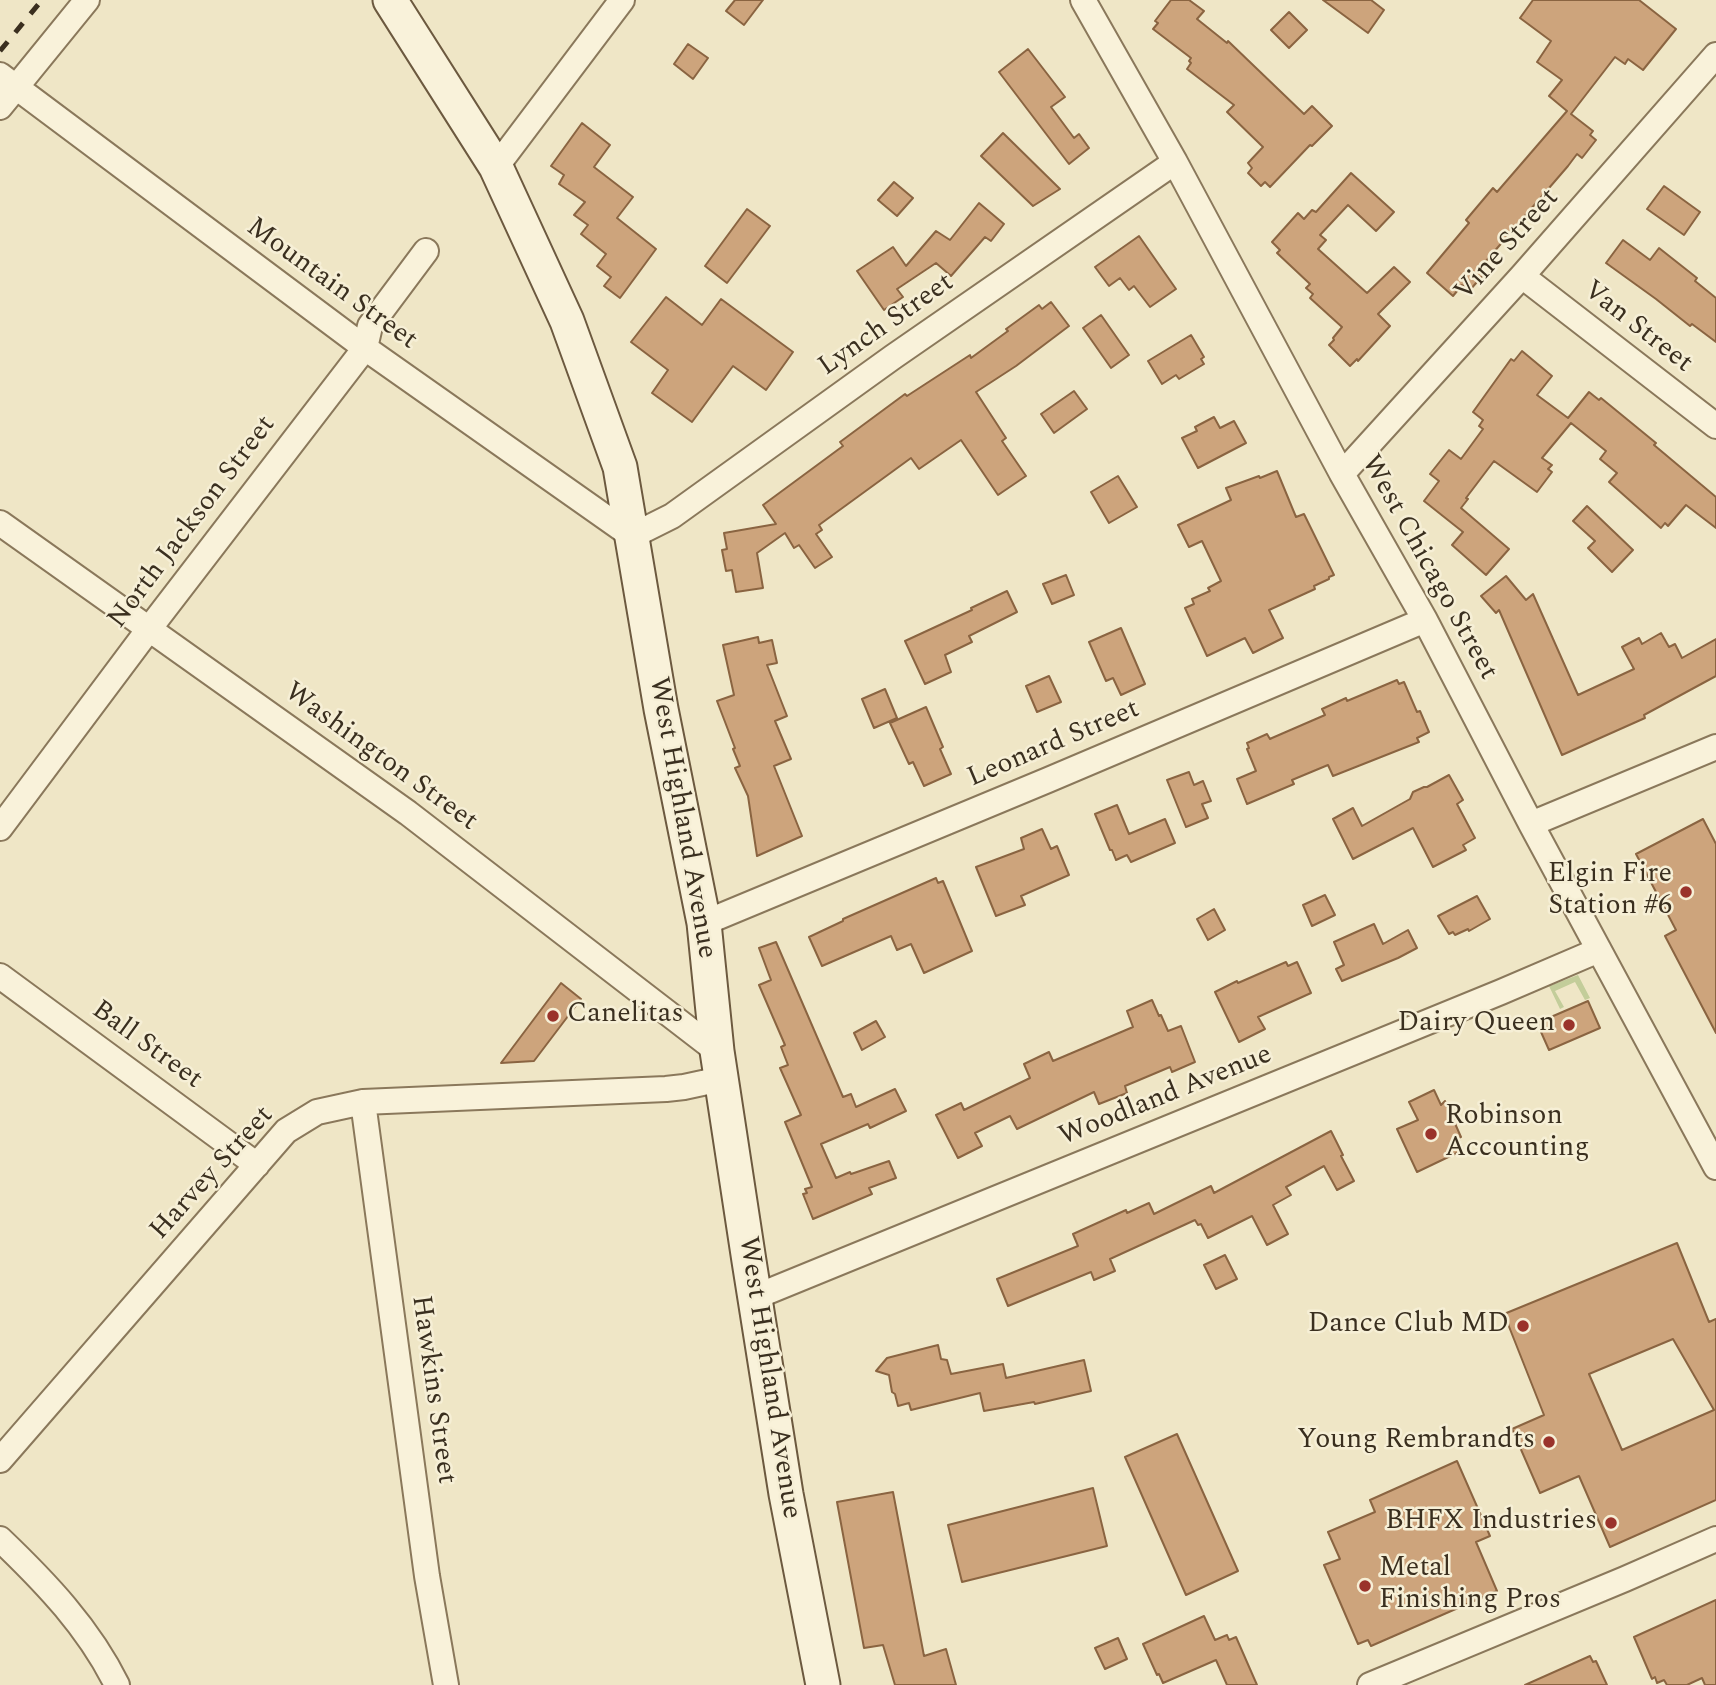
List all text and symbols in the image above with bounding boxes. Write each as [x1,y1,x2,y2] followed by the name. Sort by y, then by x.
[1449,183,1567,309] street label: Vine Street
[239,212,423,358] street label: Mountain Street
[813,267,961,385] street label: Lynch Street
[1576,275,1698,381] street label: Van Street
[102,410,284,636] street label: North Jackson Street
[1352,450,1504,686] street label: West Chicago Street
[640,675,722,961] street label: West Highland Avenue
[277,677,483,839] street label: Washington Street
[963,694,1145,796] street label: Leonard Street
[1548,859,1672,925] place label: Elgin Fire Station #6
[1678,884,1694,900] marker: Elgin Fire Station #6
[84,995,208,1097] street label: Ball Street
[567,999,684,1033] place label: Canelitas
[545,1008,561,1024] marker: Canelitas
[1398,1008,1555,1042] place label: Dairy Queen
[1561,1017,1577,1033] marker: Dairy Queen
[1055,1039,1277,1155] street label: Woodland Avenue
[144,1100,282,1248] street label: Harvey Street
[1445,1101,1590,1167] place label: Robinson Accounting
[1423,1126,1439,1142] marker: Robinson Accounting
[729,1235,807,1521] street label: West Highland Avenue
[402,1294,462,1486] street label: Hawkins Street
[1308,1309,1509,1343] place label: Dance Club MD
[1515,1318,1531,1334] marker: Dance Club MD
[1297,1425,1535,1459] place label: Young Rembrandts
[1541,1434,1557,1450] marker: Young Rembrandts
[1385,1506,1597,1540] place label: BHFX Industries
[1603,1515,1619,1531] marker: BHFX Industries
[1379,1553,1561,1619] place label: Metal Finishing Pros
[1357,1578,1373,1594] marker: Metal Finishing Pros

